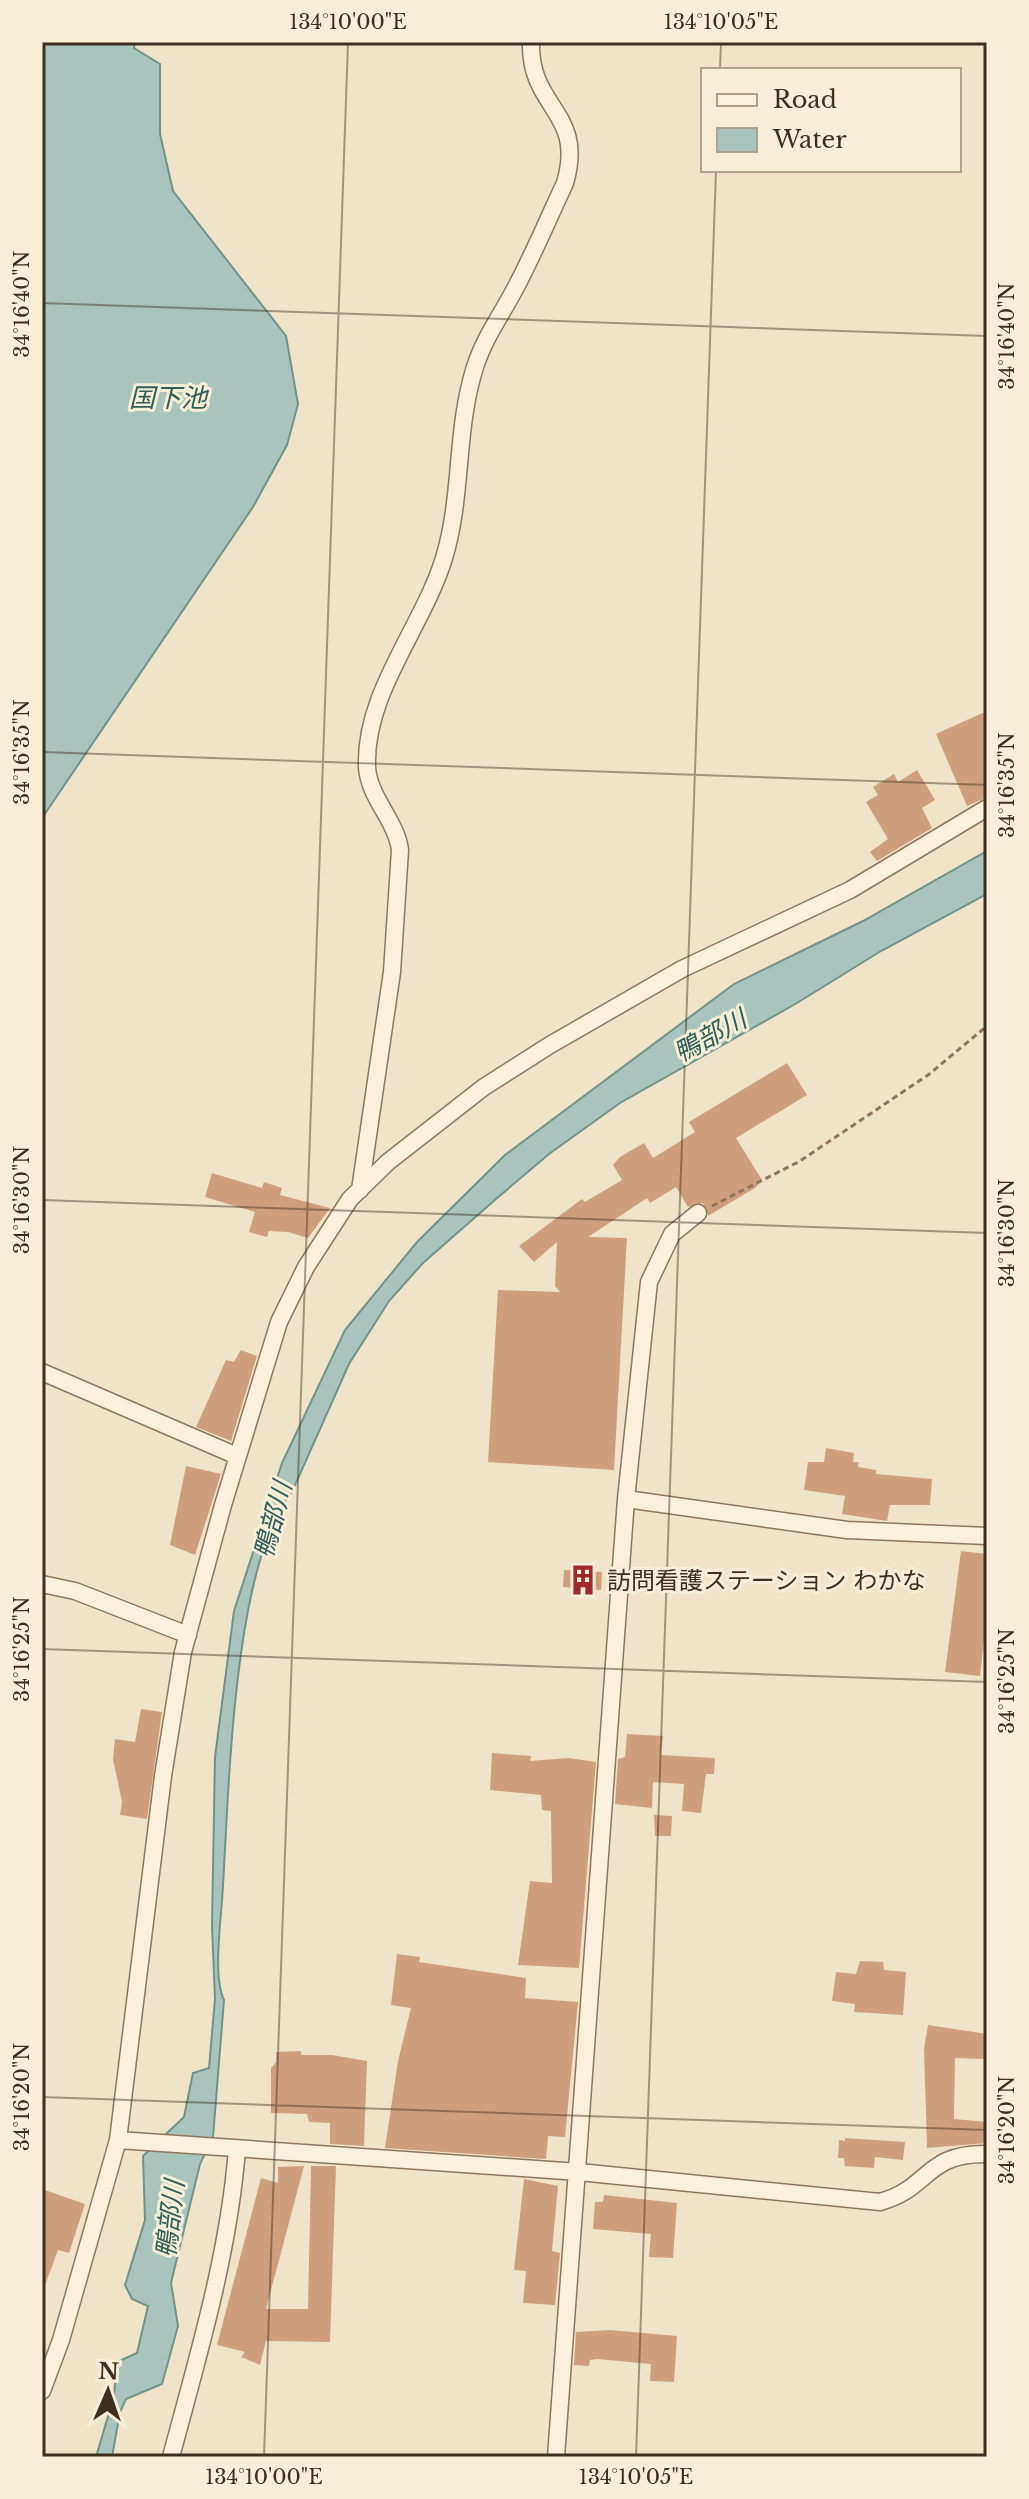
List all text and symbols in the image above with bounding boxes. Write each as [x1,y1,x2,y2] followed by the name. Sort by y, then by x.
[289,10,407,34] text: 134°10'00"E
[664,10,778,34] text: 134°10'05"E
[701,68,961,172] legend
[773,85,837,114] text: Road
[772,125,847,154] text: Water
[10,250,34,358] text: 34°16'40"N
[995,282,1019,390] text: 34°16'40"N
[129,382,210,414] water label: 国下池
[10,699,34,805] text: 34°16'35"N
[995,732,1019,838] text: 34°16'35"N
[668,1002,754,1069] water label: 鴨部川
[10,1146,34,1254] text: 34°16'30"N
[995,1179,1019,1287] text: 34°16'30"N
[247,1475,299,1562] water label: 鴨部川
[566,1563,600,1597] building icon: 訪問看護ステーション わかな
[607,1566,925,1595] place label: 訪問看護ステーション わかな
[10,1596,34,1702] text: 34°16'25"N
[995,1628,1019,1734] text: 34°16'25"N
[10,2043,34,2151] text: 34°16'20"N
[995,2076,1019,2184] text: 34°16'20"N
[149,2175,191,2260] water label: 鴨部川
[68,2351,148,2431] north arrow
[98,2358,120,2385] text: N
[205,2465,323,2489] text: 134°10'00"E
[579,2465,693,2489] text: 134°10'05"E

